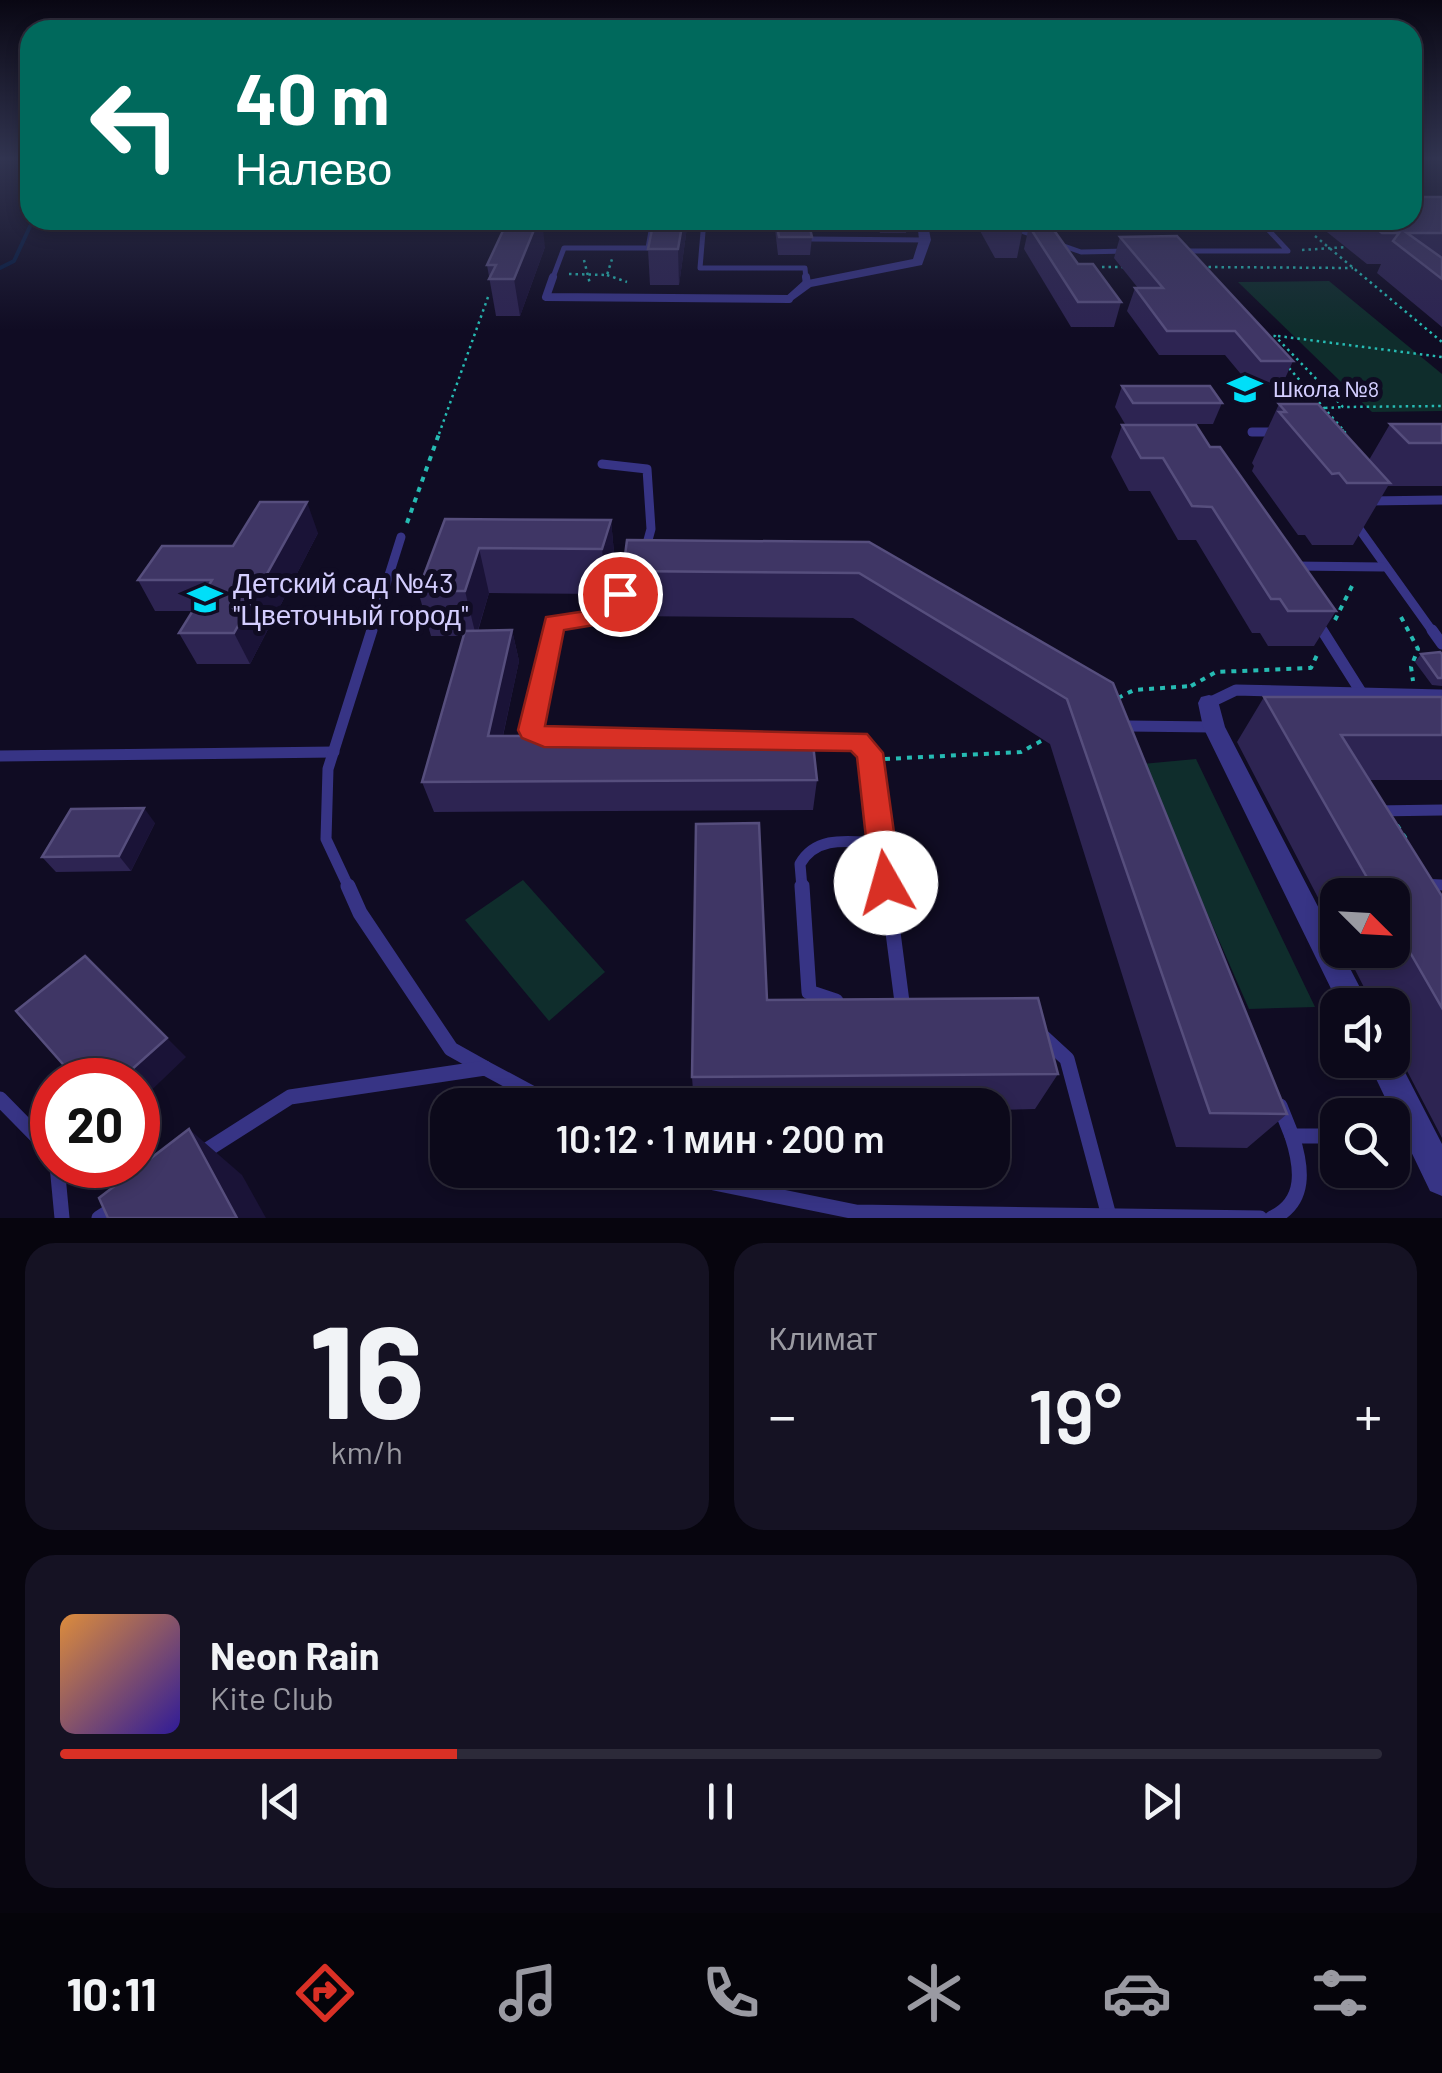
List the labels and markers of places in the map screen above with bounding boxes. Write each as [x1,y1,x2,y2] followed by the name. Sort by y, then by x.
[1226,370,1264,408] school or university icon: Школа №8
[1273,375,1379,401] place label: Школа №8
[578,552,663,637] pin
[233,565,469,631] place label: Детский сад №43 "Цветочный город"
[186,580,224,618] school or university icon: Детский сад №43 "Цветочный город"

